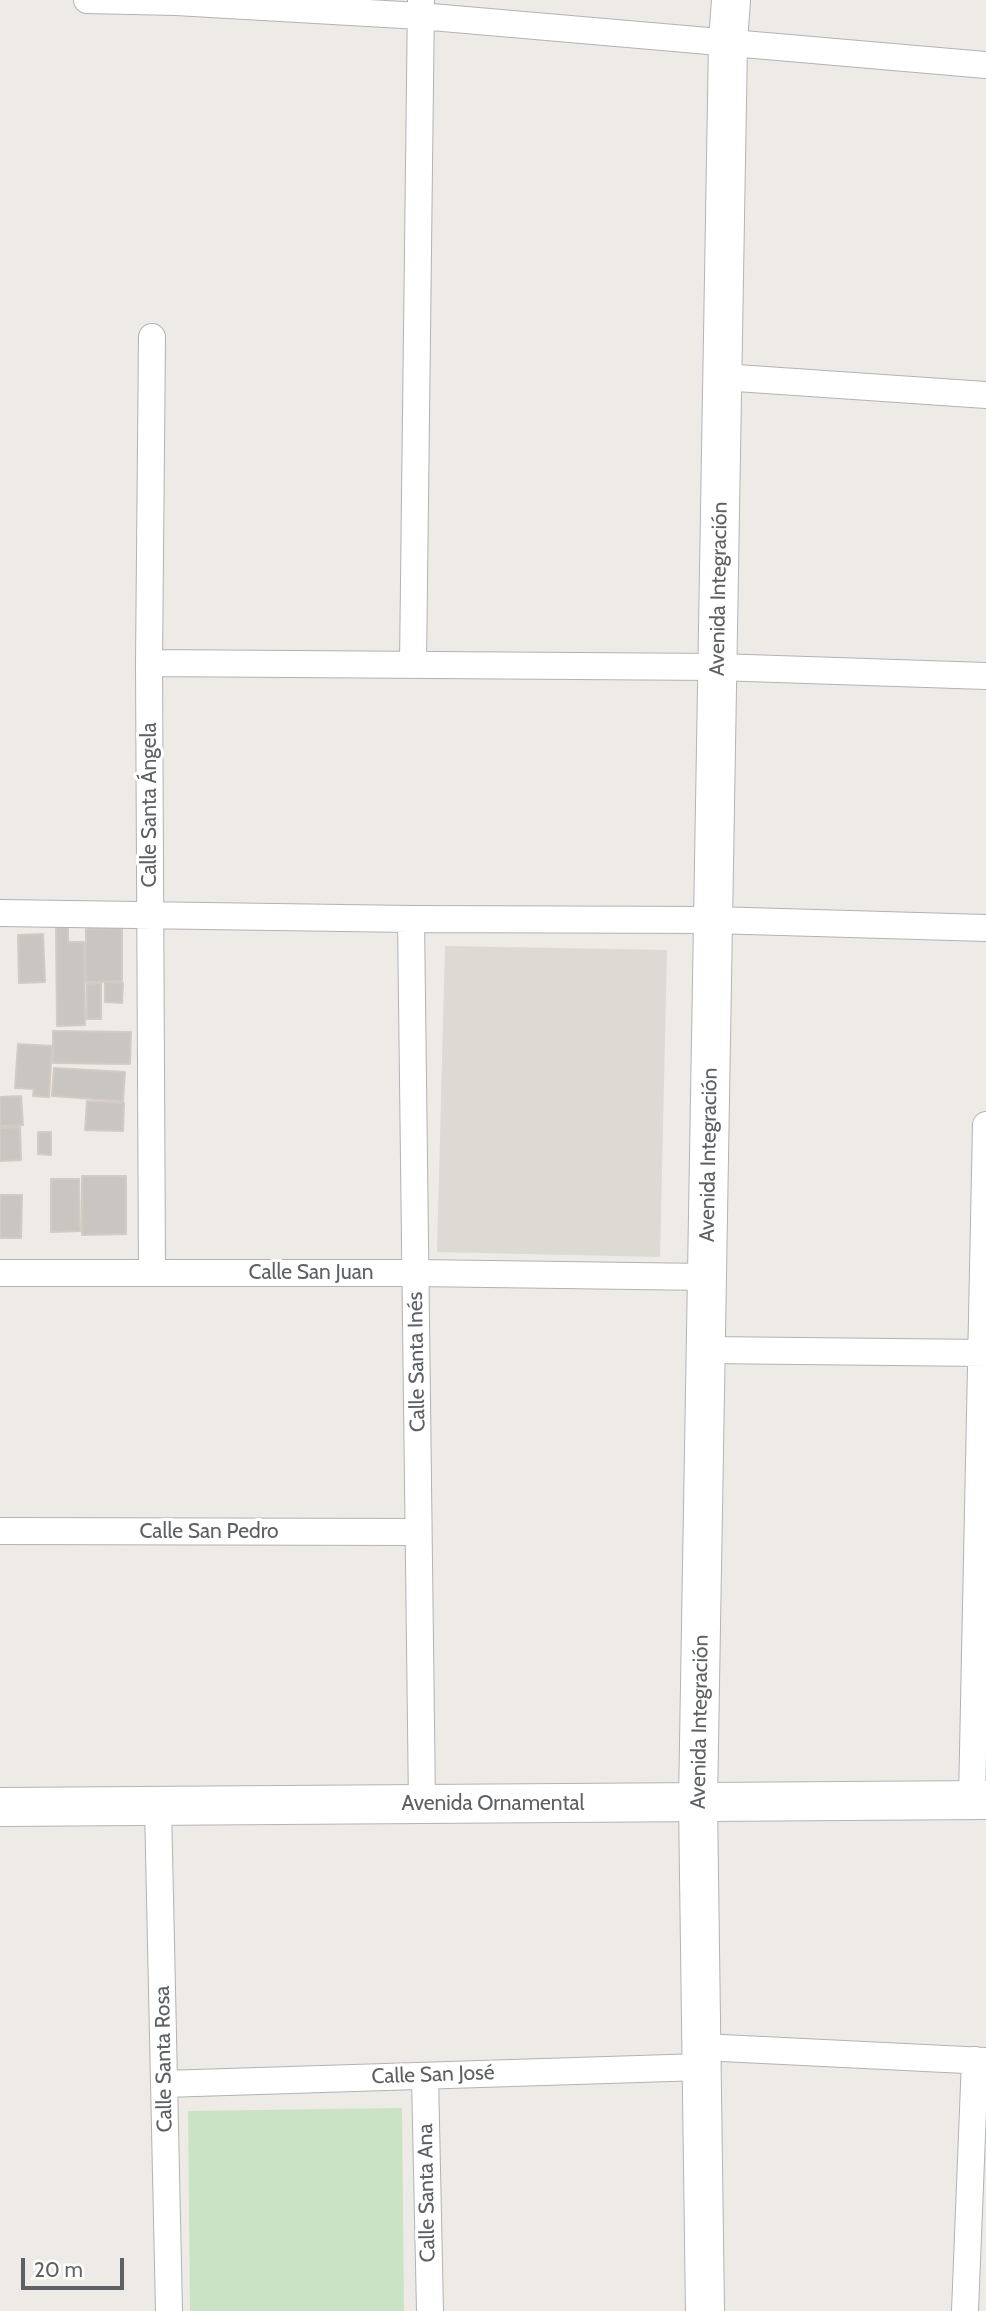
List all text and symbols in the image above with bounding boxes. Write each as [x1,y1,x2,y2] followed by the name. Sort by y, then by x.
[705,502,733,676] street label: Avenida Integración
[137,722,163,888] street label: Calle Santa Ángela
[695,1068,723,1242] street label: Avenida Integración
[248,1260,374,1286] street label: Calle San Juan
[403,1292,431,1432] street label: Calle Santa Inés
[139,1519,279,1545] street label: Calle San Pedro
[686,1635,714,1809] street label: Avenida Integración
[401,1791,585,1817] street label: Avenida Ornamental
[150,1985,178,2133] street label: Calle Santa Rosa
[371,2060,495,2090] street label: Calle San José
[413,2123,441,2263] street label: Calle Santa Ana
[24,2244,128,2288] scale bar
[34,2257,83,2282] text: 20 m

